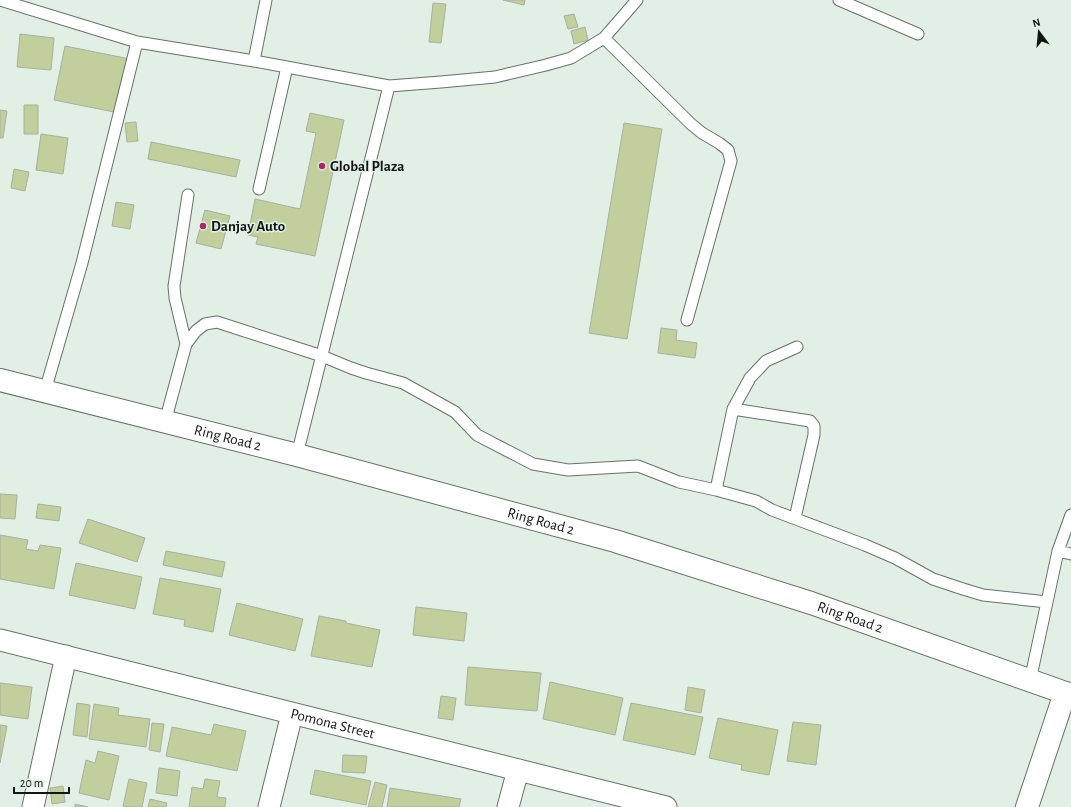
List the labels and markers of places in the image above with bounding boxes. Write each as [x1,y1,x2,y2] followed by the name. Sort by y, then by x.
[330,159,404,174] place label: Global Plaza
[317,161,327,171] marker: Global Plaza
[211,219,285,234] place label: Danjay Auto
[198,221,208,231] marker: Danjay Auto

